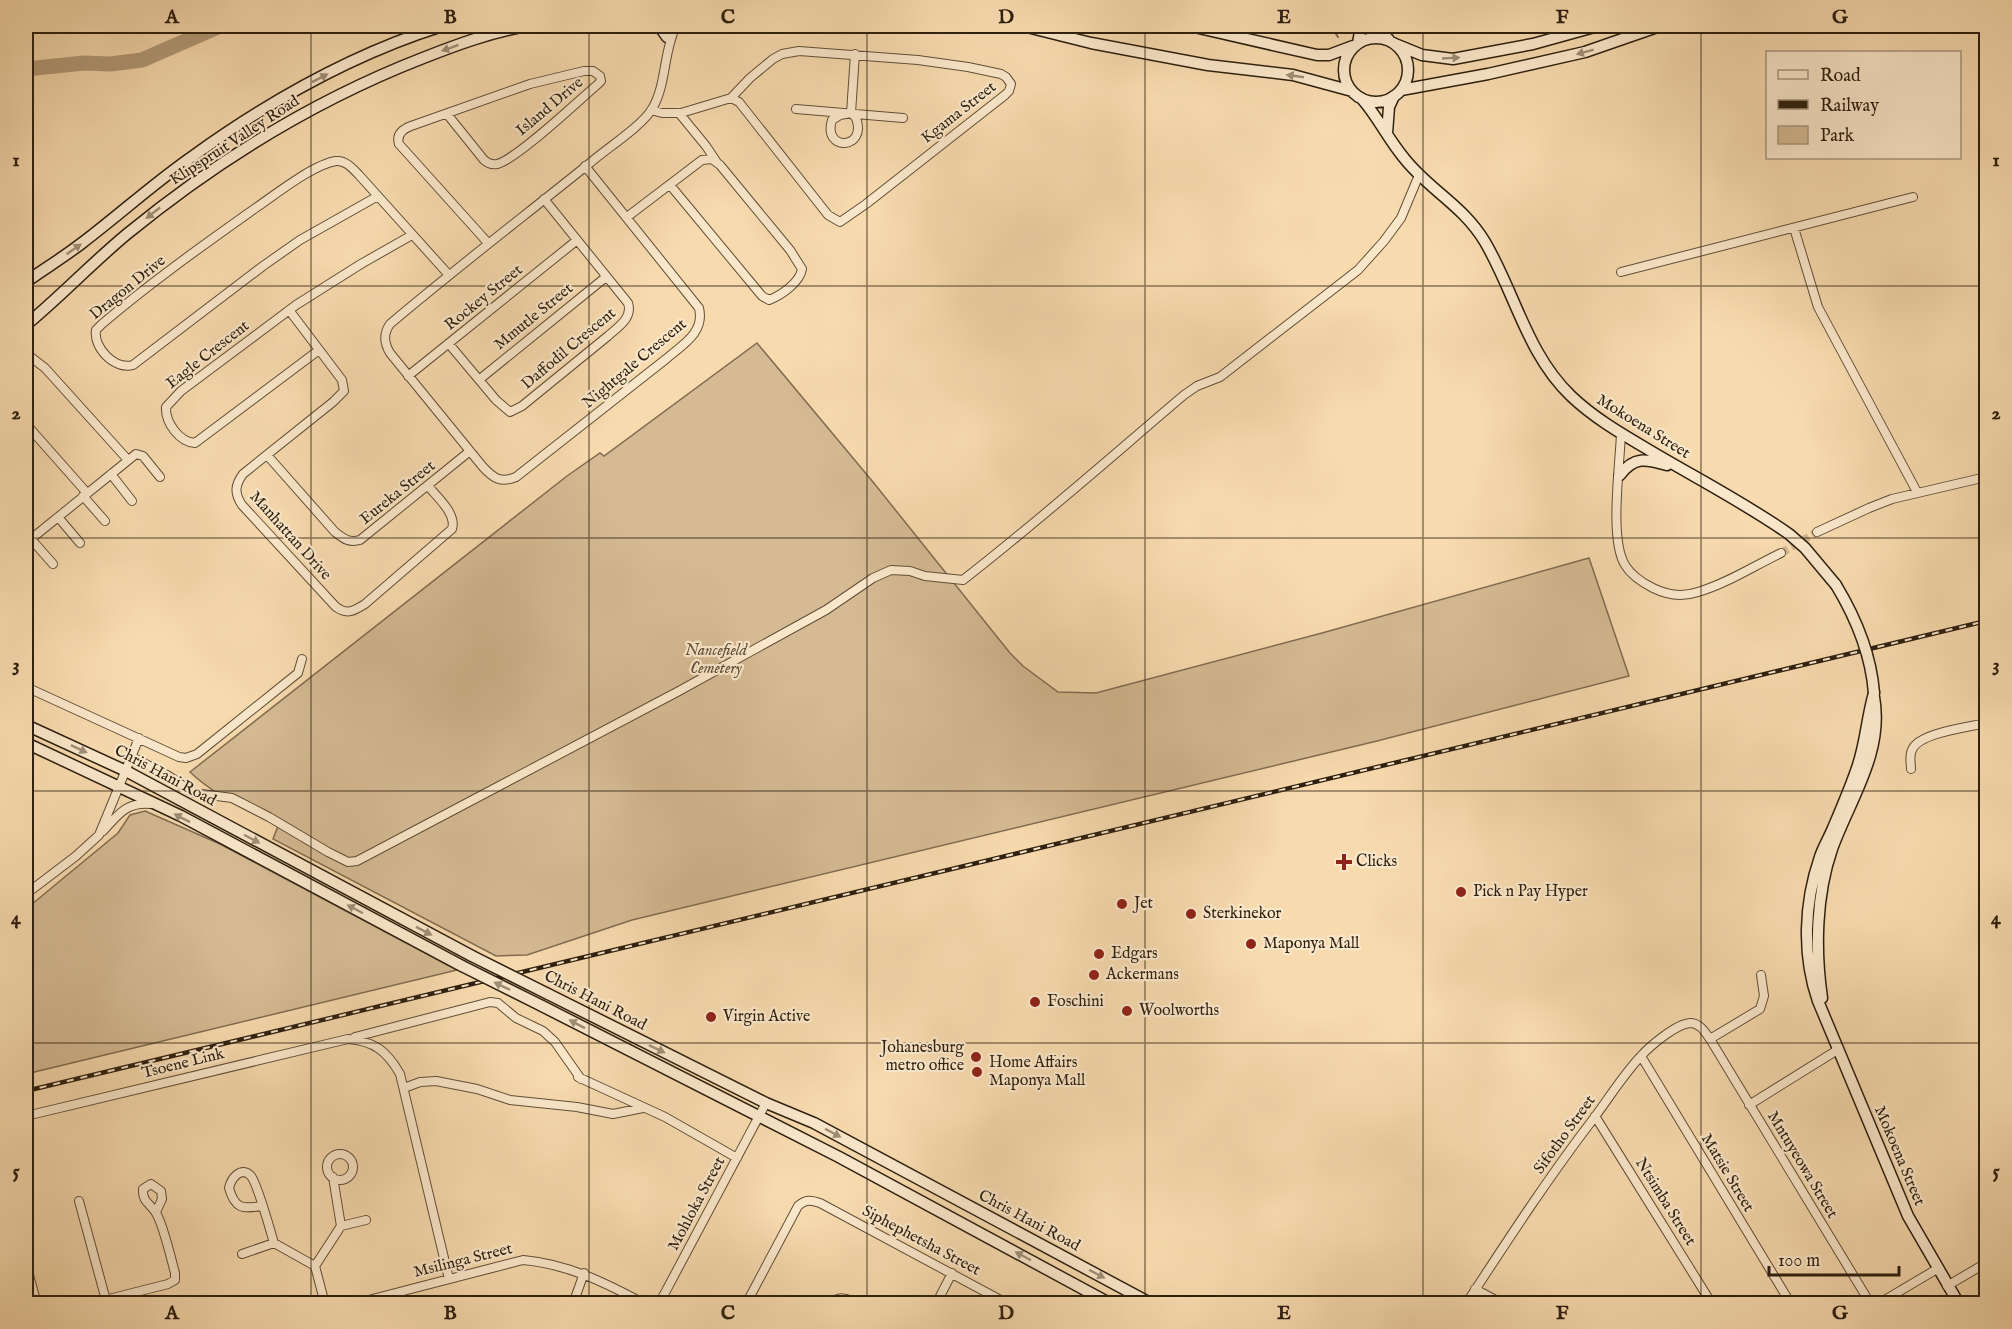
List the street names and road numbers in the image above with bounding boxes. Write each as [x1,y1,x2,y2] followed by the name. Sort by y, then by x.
[512,73,588,141] street label: Island Drive
[918,77,1001,148] street label: Kgama Street
[166,91,304,190] street label: Klipspruit Valley Road
[86,251,170,325] street label: Dragon Drive
[441,260,527,336] street label: Rockey Street
[490,279,578,355] street label: Mmutle Street
[518,303,621,394] street label: Daffodil Crescent
[579,314,692,413] street label: Nightgale Crescent
[162,316,254,394] street label: Eagle Crescent
[1593,390,1694,464] street label: Mokoena Street
[356,456,440,530] street label: Eureka Street
[245,487,335,585] street label: Manhattan Drive
[111,741,220,811] street label: Chris Hani Road
[540,967,650,1036] street label: Chris Hani Road
[140,1044,227,1084] street label: Tsoene Link
[1530,1091,1601,1178] street label: Sifotho Street
[1869,1103,1929,1209] street label: Mokoena Street
[1762,1108,1842,1223] street label: Mntuyeowa Street
[1696,1130,1758,1216] street label: Matsie Street
[664,1153,730,1254] street label: Mohloka Street
[1630,1154,1700,1250] street label: Ntsimba Street
[975,1186,1084,1256] street label: Chris Hani Road
[858,1201,984,1281] street label: Siphephetsha Street
[412,1239,515,1283] street label: Msilinga Street

